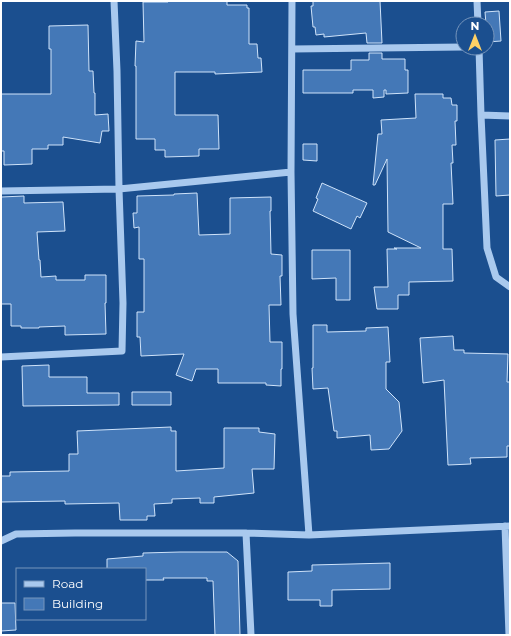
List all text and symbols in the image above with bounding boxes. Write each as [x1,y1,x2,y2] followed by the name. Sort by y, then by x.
[455,16,495,56] north arrow
[471,19,479,33] text: N
[16,568,146,620] legend
[52,576,83,591] text: Road
[52,596,103,611] text: Building

